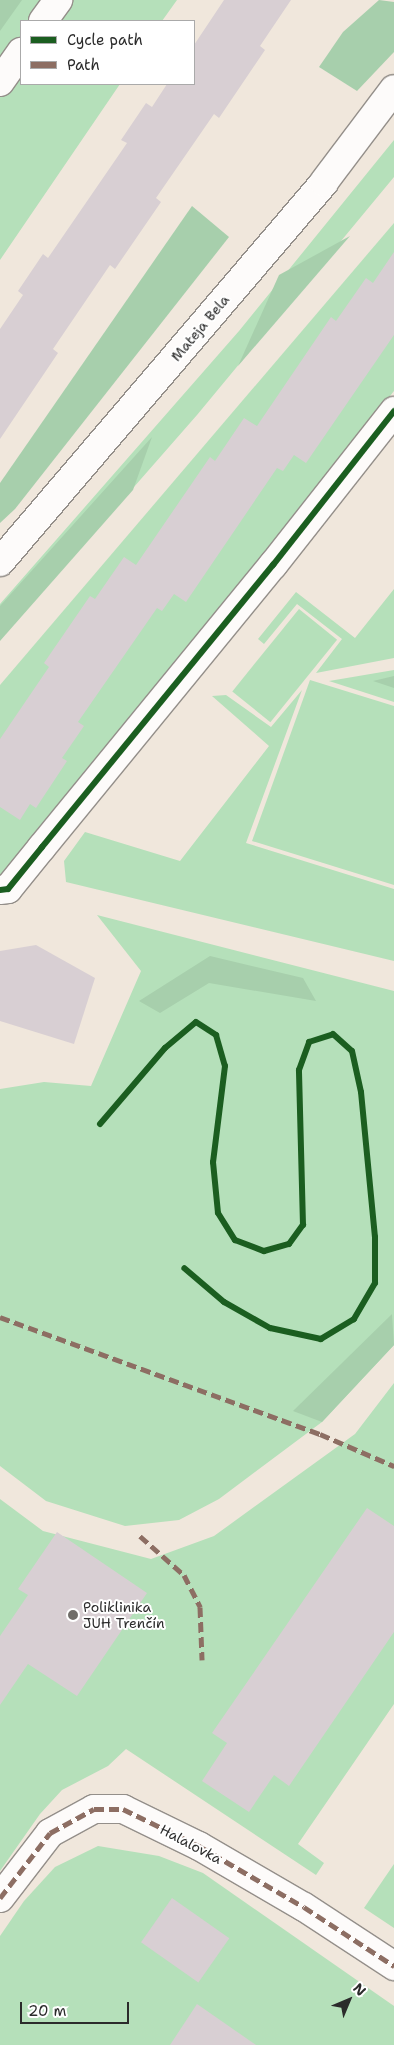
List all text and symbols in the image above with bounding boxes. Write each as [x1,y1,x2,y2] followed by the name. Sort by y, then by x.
[20,20,195,85] legend
[67,30,143,50] text: Cycle path
[67,55,100,75] text: Path
[167,291,233,365] street label: Mateja Bela
[83,1599,165,1631] place label: Poliklinika JUH Trenčín
[67,1609,79,1621] marker: Poliklinika JUH Trenčín
[157,1821,225,1867] street label: Halalovka
[324,1975,374,2025] north arrow
[349,1979,370,2000] text: N
[22,1992,131,2024] scale bar
[28,2001,67,2021] text: 20 m

